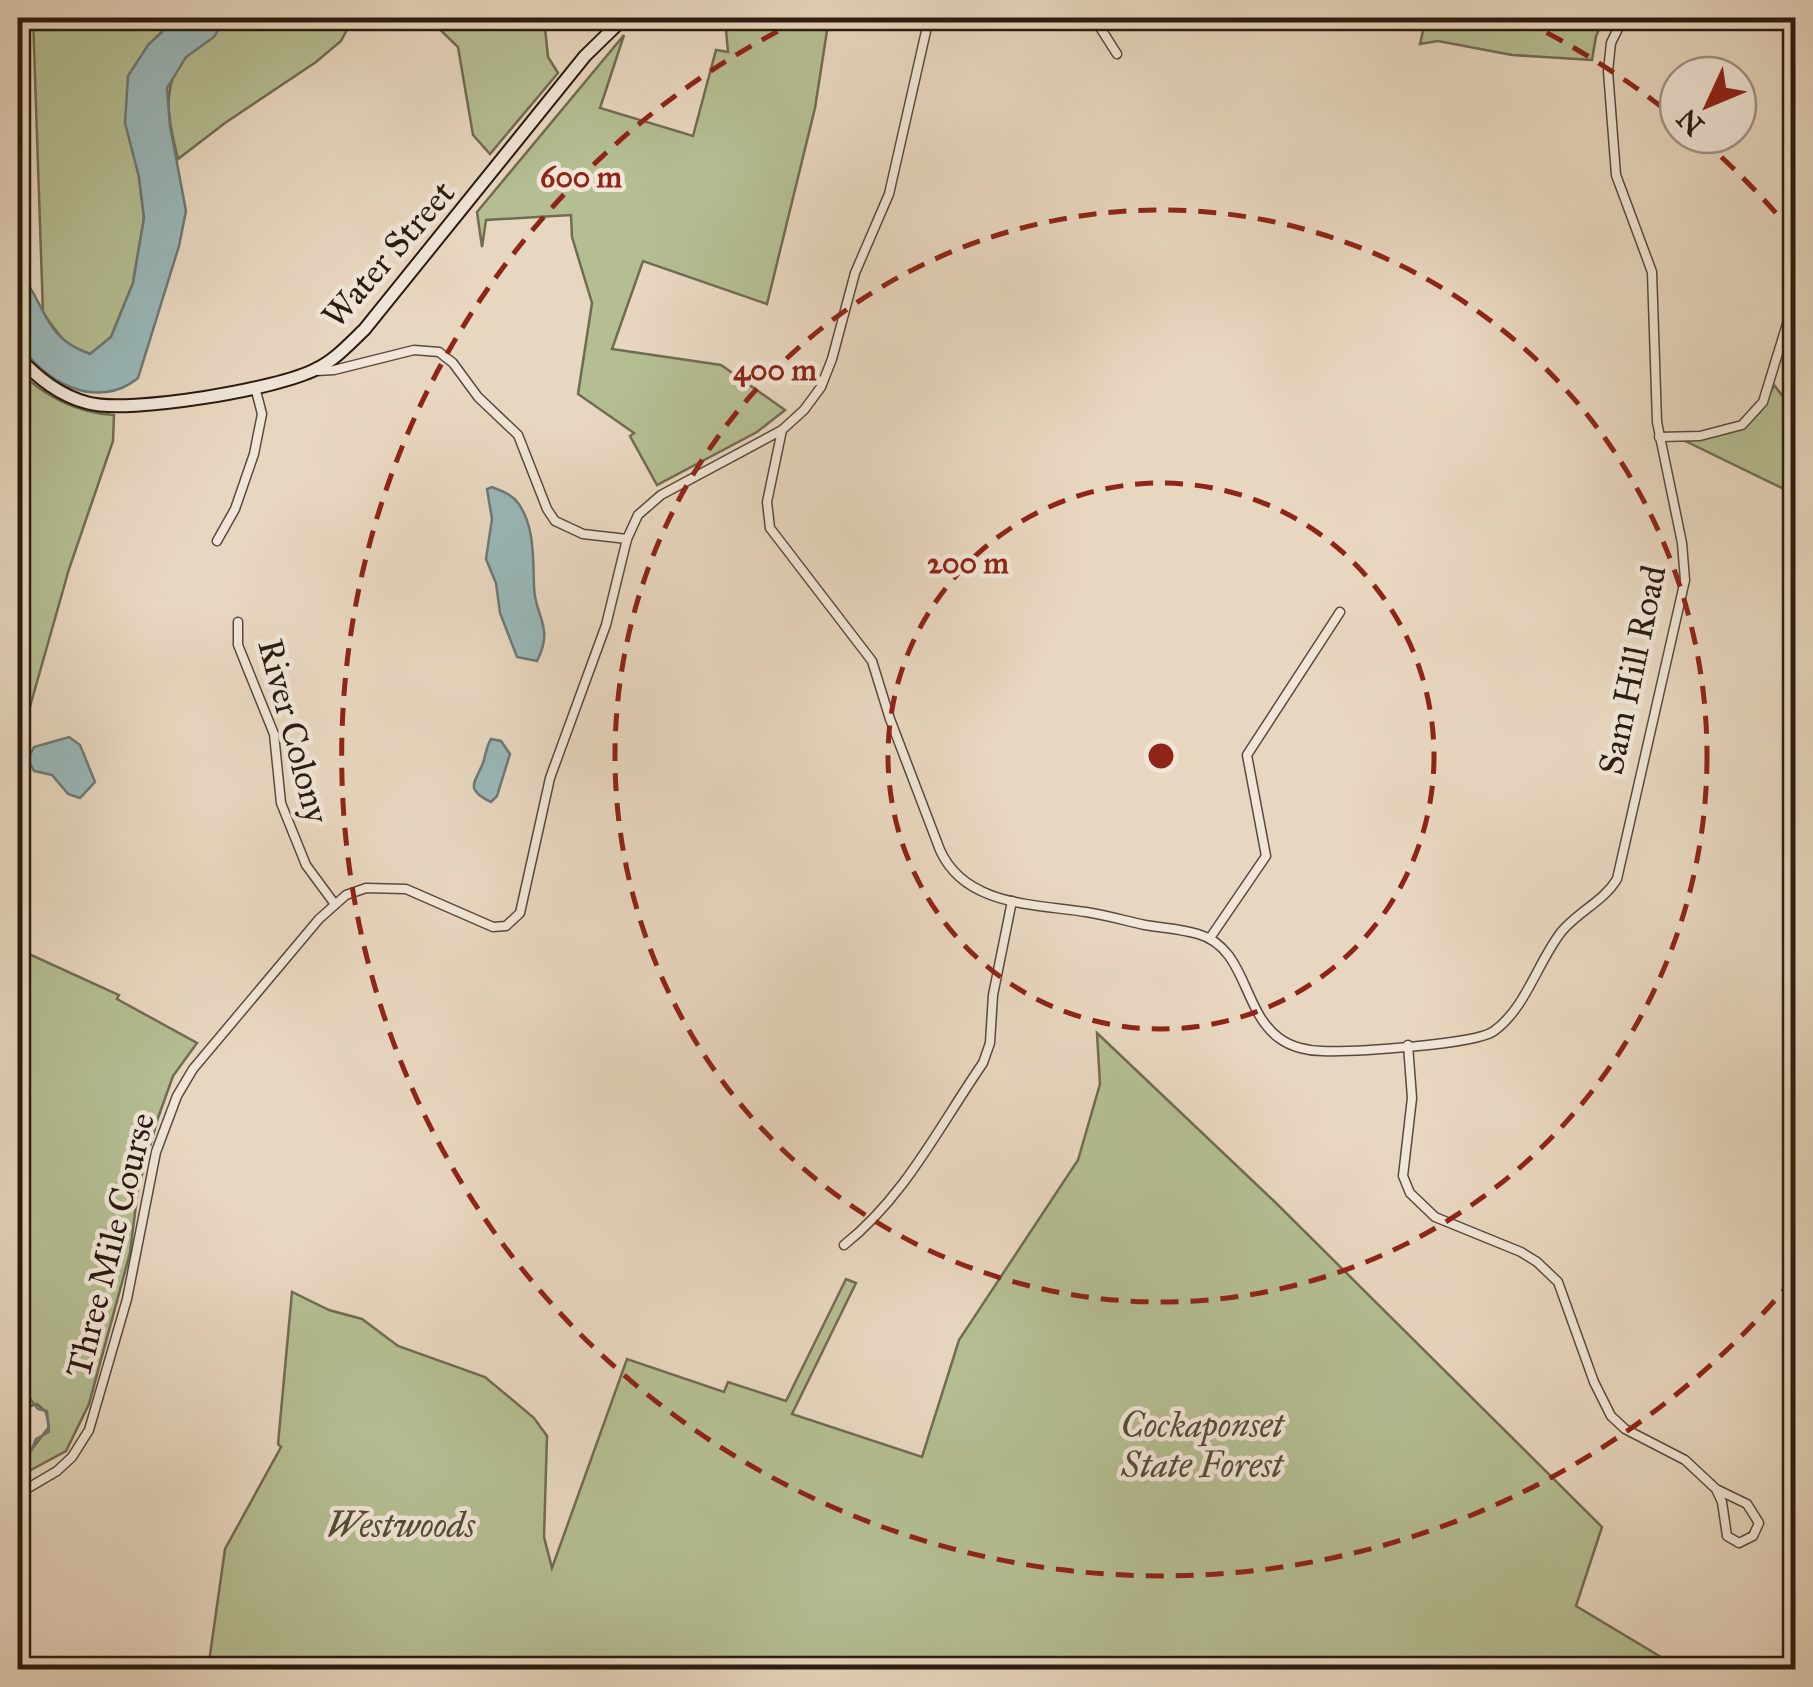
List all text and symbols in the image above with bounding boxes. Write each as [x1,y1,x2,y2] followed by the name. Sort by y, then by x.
[1658,55,1758,155] north arrow
[1669,101,1711,143] text: N
[540,159,623,195] text: 600 m
[313,172,464,337] street label: Water Street
[733,352,817,388] text: 400 m
[927,545,1009,581] text: 200 m
[1589,561,1676,779] street label: Sam Hill Road
[248,634,339,829] street label: River Colony
[1143,738,1179,774] centre of rings
[57,1108,164,1382] street label: Three Mile Course
[1120,1404,1286,1487] park label: Cockaponset State Forest
[327,1504,476,1547] park label: Westwoods

